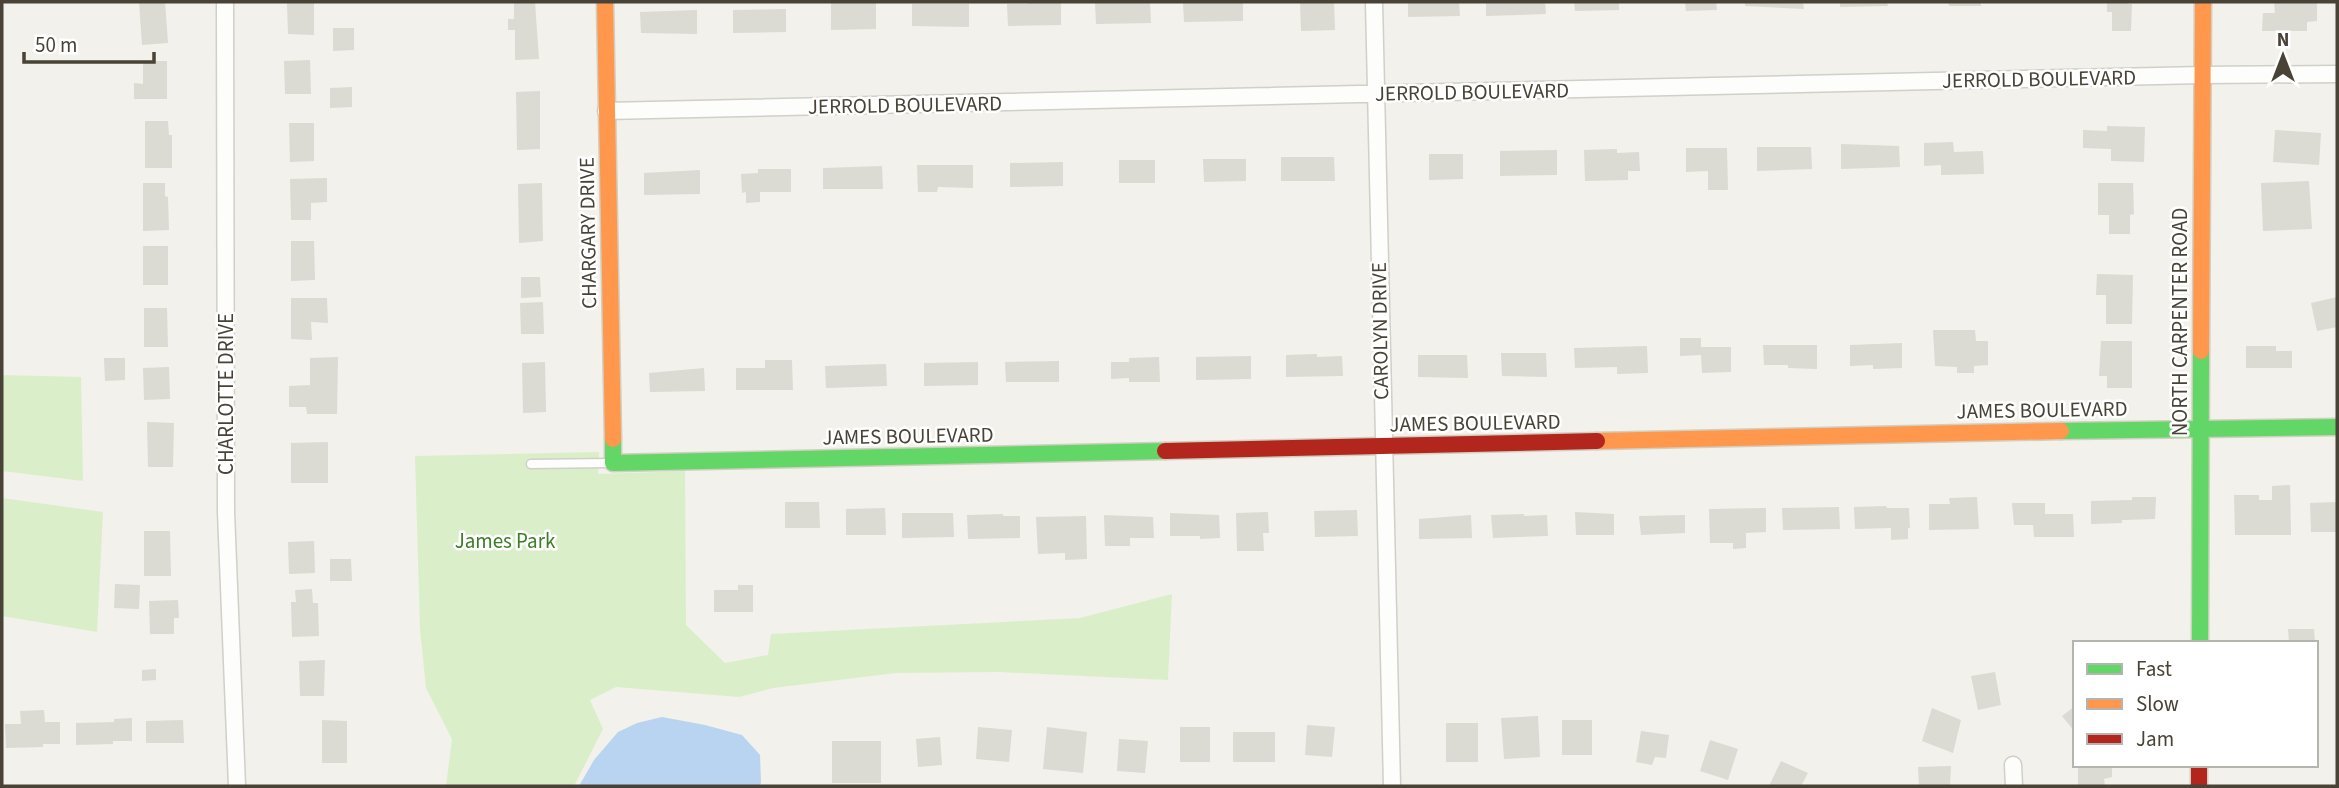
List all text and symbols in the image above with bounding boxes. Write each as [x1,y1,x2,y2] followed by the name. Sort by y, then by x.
[24,21,154,65] scale bar
[2248,21,2318,91] north arrow
[2277,27,2289,54] text: N
[35,30,77,60] text: 50 m
[1942,62,2136,96] street label: JERROLD BOULEVARD
[1375,75,1569,109] street label: JERROLD BOULEVARD
[808,88,1002,122] street label: JERROLD BOULEVARD
[572,157,604,309] street label: CHARGARY DRIVE
[2165,208,2195,436] street label: NORTH CARPENTER ROAD
[1364,262,1396,400] street label: CAROLYN DRIVE
[211,313,241,475] street label: CHARLOTTE DRIVE
[1956,394,2128,426] street label: JAMES BOULEVARD
[1389,407,1561,439] street label: JAMES BOULEVARD
[822,420,994,452] street label: JAMES BOULEVARD
[455,526,556,556] park label: James Park
[2073,641,2318,767] legend
[2136,654,2172,684] text: Fast
[2136,689,2179,719] text: Slow
[2136,724,2174,754] text: Jam

